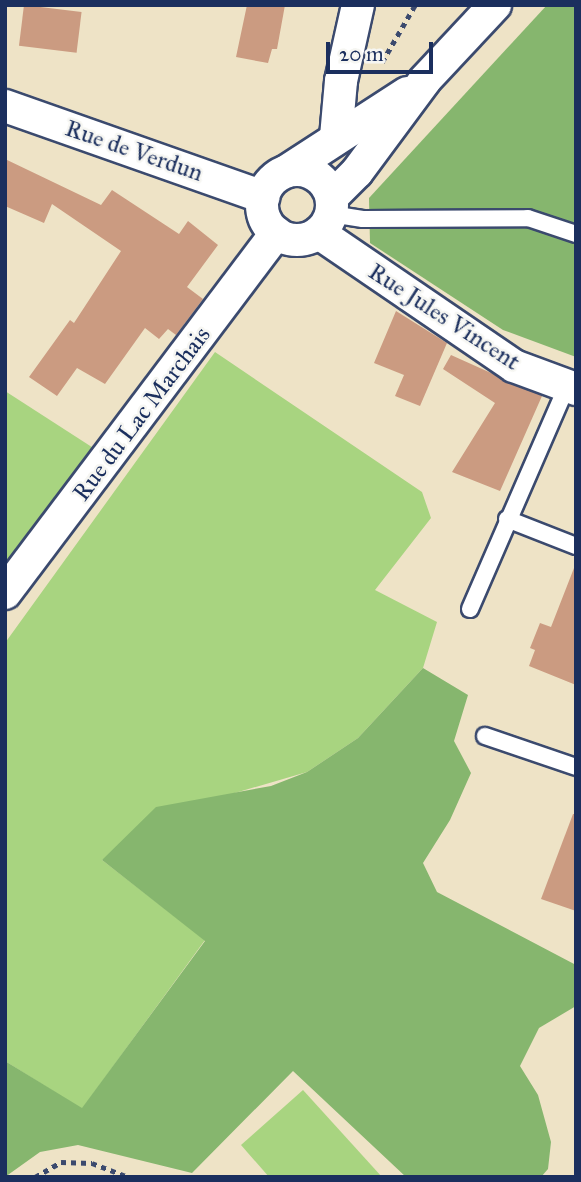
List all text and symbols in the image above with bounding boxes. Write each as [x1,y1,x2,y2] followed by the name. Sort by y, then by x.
[329,28,436,72] scale bar
[339,41,384,67] text: 20 m
[61,114,207,188] street label: Rue de Verdun
[363,257,525,377] street label: Rue Jules Vincent
[67,321,217,507] street label: Rue du Lac Marchais

